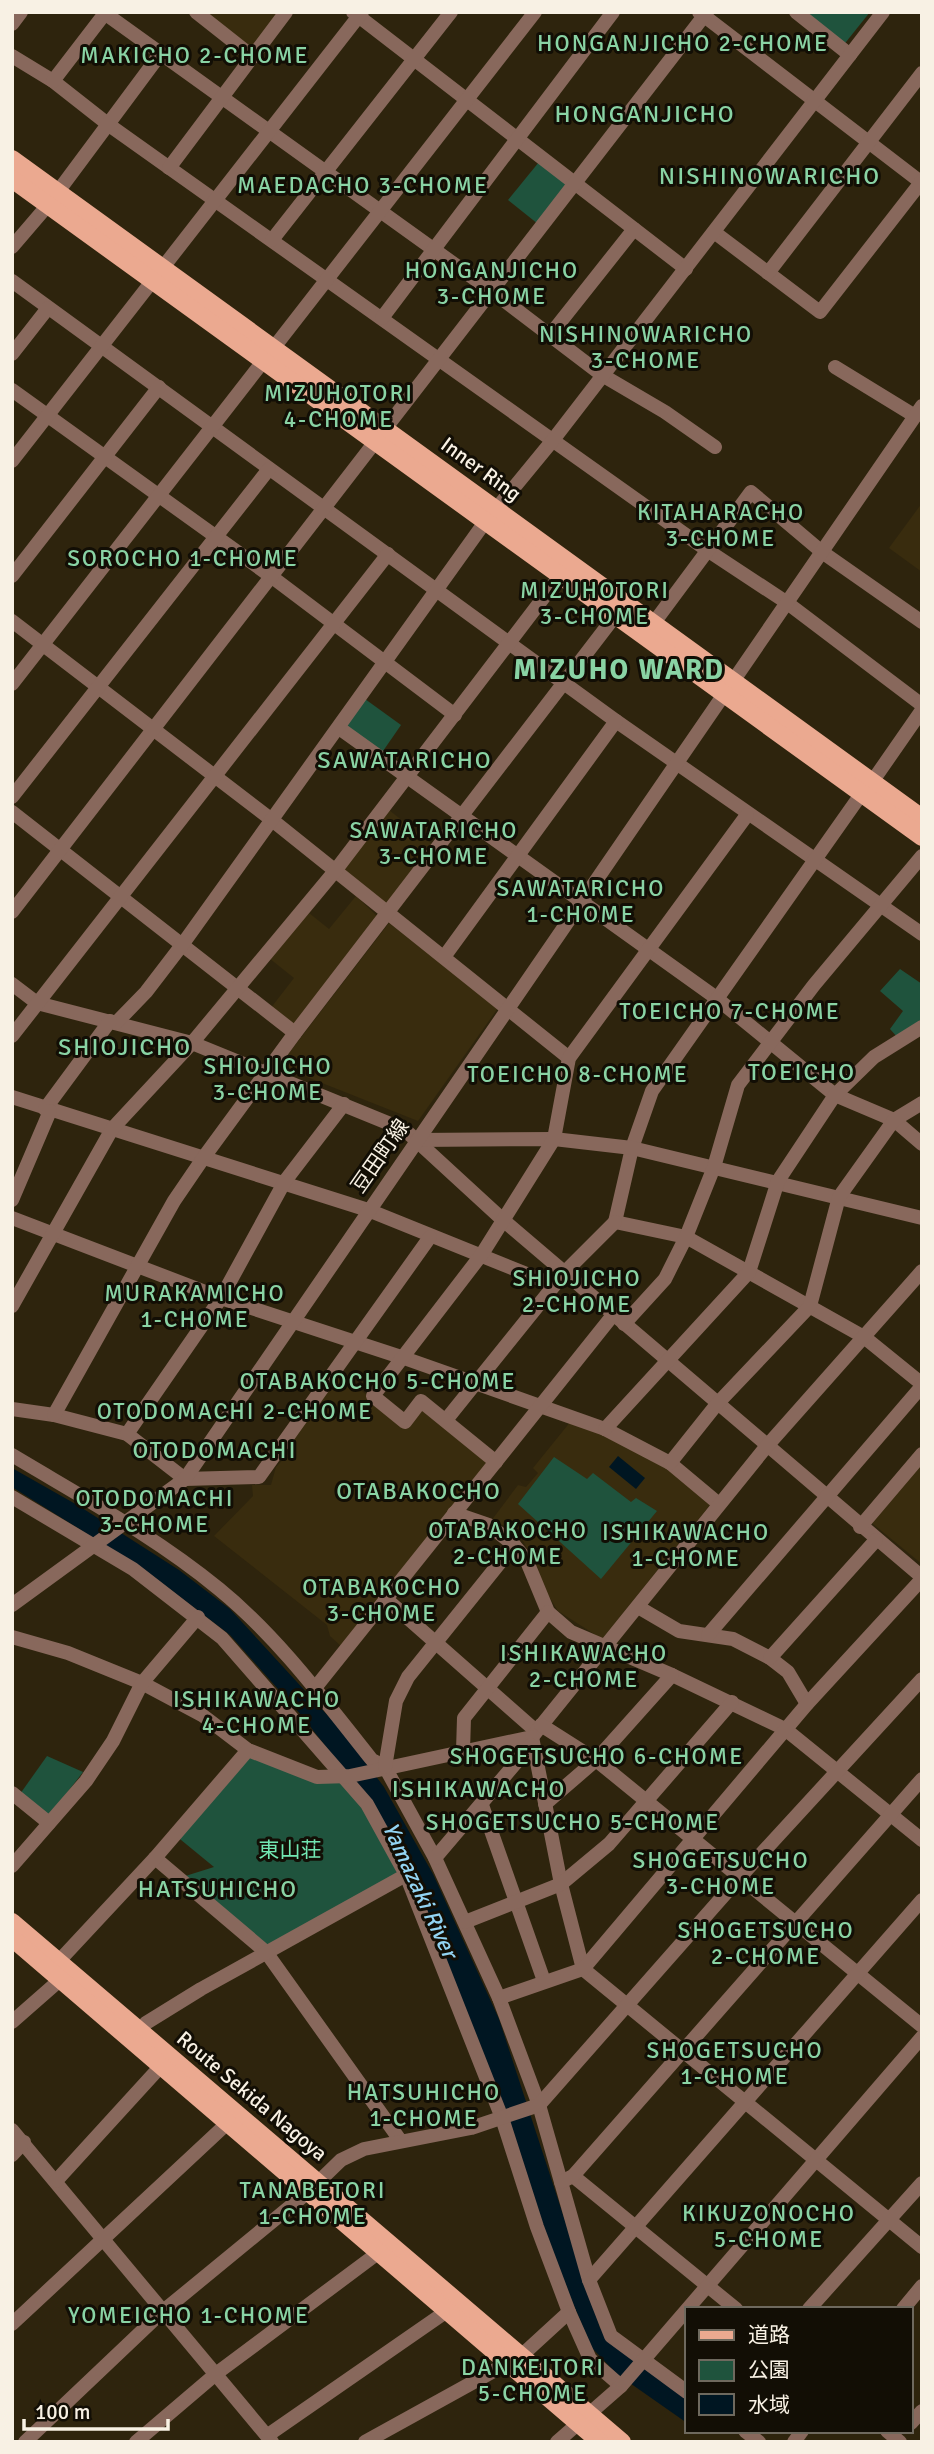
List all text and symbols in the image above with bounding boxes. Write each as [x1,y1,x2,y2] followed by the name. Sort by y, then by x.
[537,29,829,58] district label: HONGANJICHO 2-CHOME
[80,41,310,70] district label: MAKICHO 2-CHOME
[555,99,735,129] district label: HONGANJICHO
[659,161,881,191] district label: NISHINOWARICHO
[237,171,489,200] district label: MAEDACHO 3-CHOME
[405,256,579,311] district label: HONGANJICHO 3-CHOME
[539,320,753,375] district label: NISHINOWARICHO 3-CHOME
[264,379,414,434] district label: MIZUHOTORI 4-CHOME
[436,431,526,507] street label: Inner Ring
[637,498,805,553] district label: KITAHARACHO 3-CHOME
[67,544,299,573] district label: SOROCHO 1-CHOME
[520,576,670,631] district label: MIZUHOTORI 3-CHOME
[513,653,725,687] district label: MIZUHO WARD
[317,745,493,775] district label: SAWATARICHO
[350,816,518,871] district label: SAWATARICHO 3-CHOME
[497,874,665,929] district label: SAWATARICHO 1-CHOME
[619,997,841,1026] district label: TOEICHO 7-CHOME
[58,1032,192,1062] district label: SHIOJICHO
[203,1052,333,1107] district label: SHIOJICHO 3-CHOME
[748,1057,856,1087] district label: TOEICHO
[467,1060,689,1089] district label: TOEICHO 8-CHOME
[345,1114,415,1198] street label: 豆田町線
[512,1264,642,1319] district label: SHIOJICHO 2-CHOME
[104,1279,286,1334] district label: MURAKAMICHO 1-CHOME
[239,1367,517,1396] district label: OTABAKOCHO 5-CHOME
[97,1397,373,1426] district label: OTODOMACHI 2-CHOME
[133,1435,297,1465] district label: OTODOMACHI
[336,1476,502,1506] district label: OTABAKOCHO
[76,1484,234,1539] district label: OTODOMACHI 3-CHOME
[428,1516,588,1571] district label: OTABAKOCHO 2-CHOME
[602,1518,770,1573] district label: ISHIKAWACHO 1-CHOME
[302,1573,462,1628] district label: OTABAKOCHO 3-CHOME
[500,1639,668,1694] district label: ISHIKAWACHO 2-CHOME
[173,1685,341,1740] district label: ISHIKAWACHO 4-CHOME
[450,1742,744,1771] district label: SHOGETSUCHO 6-CHOME
[392,1774,566,1804] district label: ISHIKAWACHO
[426,1808,720,1837] district label: SHOGETSUCHO 5-CHOME
[376,1817,466,1966] water label: Yamazaki River
[259,1837,322,1863] park label: 東山荘
[632,1846,810,1901] district label: SHOGETSUCHO 3-CHOME
[138,1874,298,1904] district label: HATSUHICHO
[677,1916,855,1971] district label: SHOGETSUCHO 2-CHOME
[171,2025,333,2167] street label: Route Sekida Nagoya
[646,2036,824,2091] district label: SHOGETSUCHO 1-CHOME
[347,2078,501,2133] district label: HATSUHICHO 1-CHOME
[240,2176,386,2231] district label: TANABETORI 1-CHOME
[682,2199,856,2254] district label: KIKUZONOCHO 5-CHOME
[68,2301,310,2330] district label: YOMEICHO 1-CHOME
[685,2307,913,2433] legend
[748,2322,790,2348] text: 道路
[461,2353,605,2408] district label: DANKEITORI 5-CHOME
[748,2357,790,2383] text: 公園
[24,2388,168,2432] scale bar
[748,2392,790,2418] text: 水域
[35,2399,90,2425] text: 100 m

